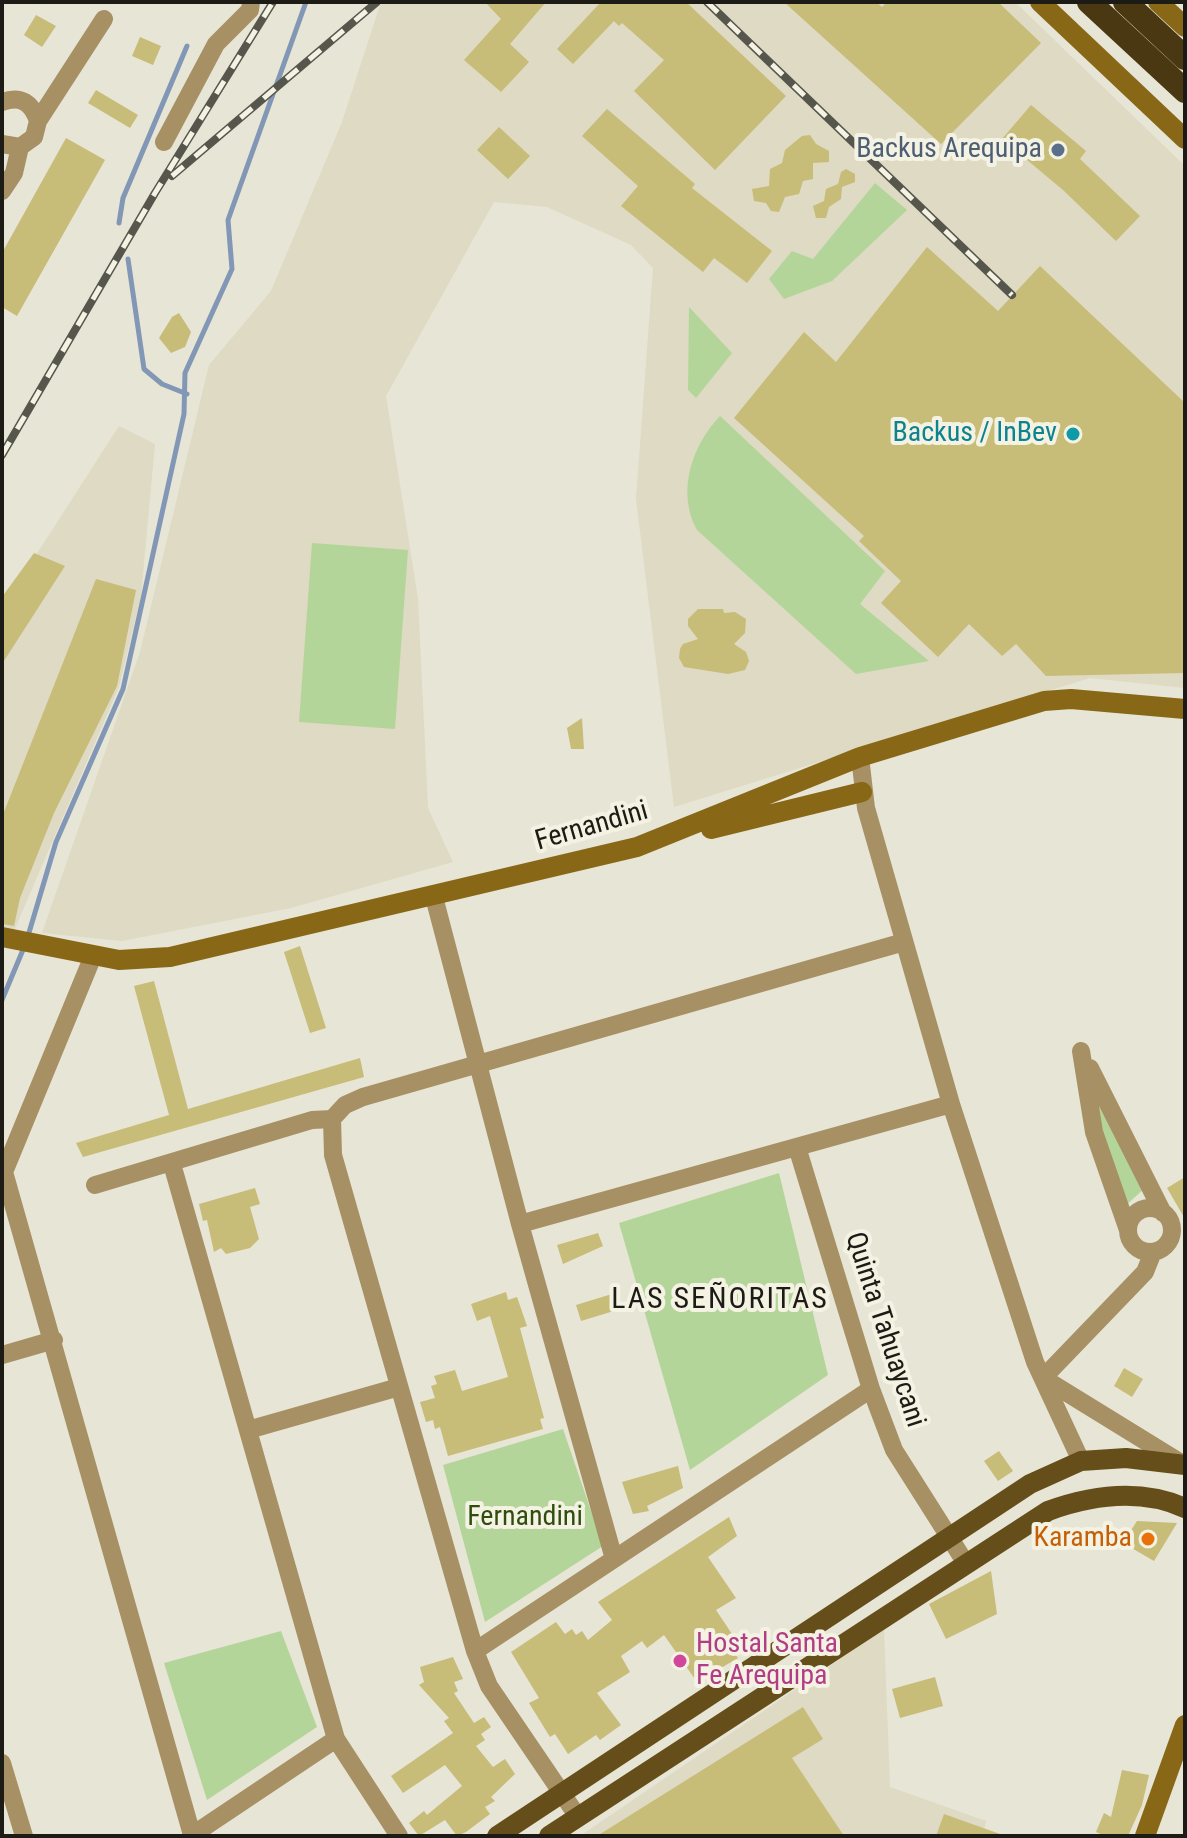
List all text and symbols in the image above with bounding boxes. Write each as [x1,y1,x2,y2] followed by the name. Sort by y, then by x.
[856,133,1042,167] place label: Backus Arequipa
[1049,141,1067,159] marker: Backus Arequipa
[892,417,1057,451] place label: Backus / InBev
[1064,425,1082,443] marker: Backus / InBev
[532,795,652,859] street label: Fernandini
[837,1228,931,1432] street label: Quinta Tahuaycani
[611,1282,829,1318] district label: LAS SEÑORITAS
[467,1501,583,1535] park label: Fernandini
[1034,1522,1132,1556] place label: Karamba
[1139,1530,1157,1548] marker: Karamba
[696,1628,838,1694] place label: Hostal Santa Fe Arequipa
[671,1652,689,1670] marker: Hostal Santa Fe Arequipa

